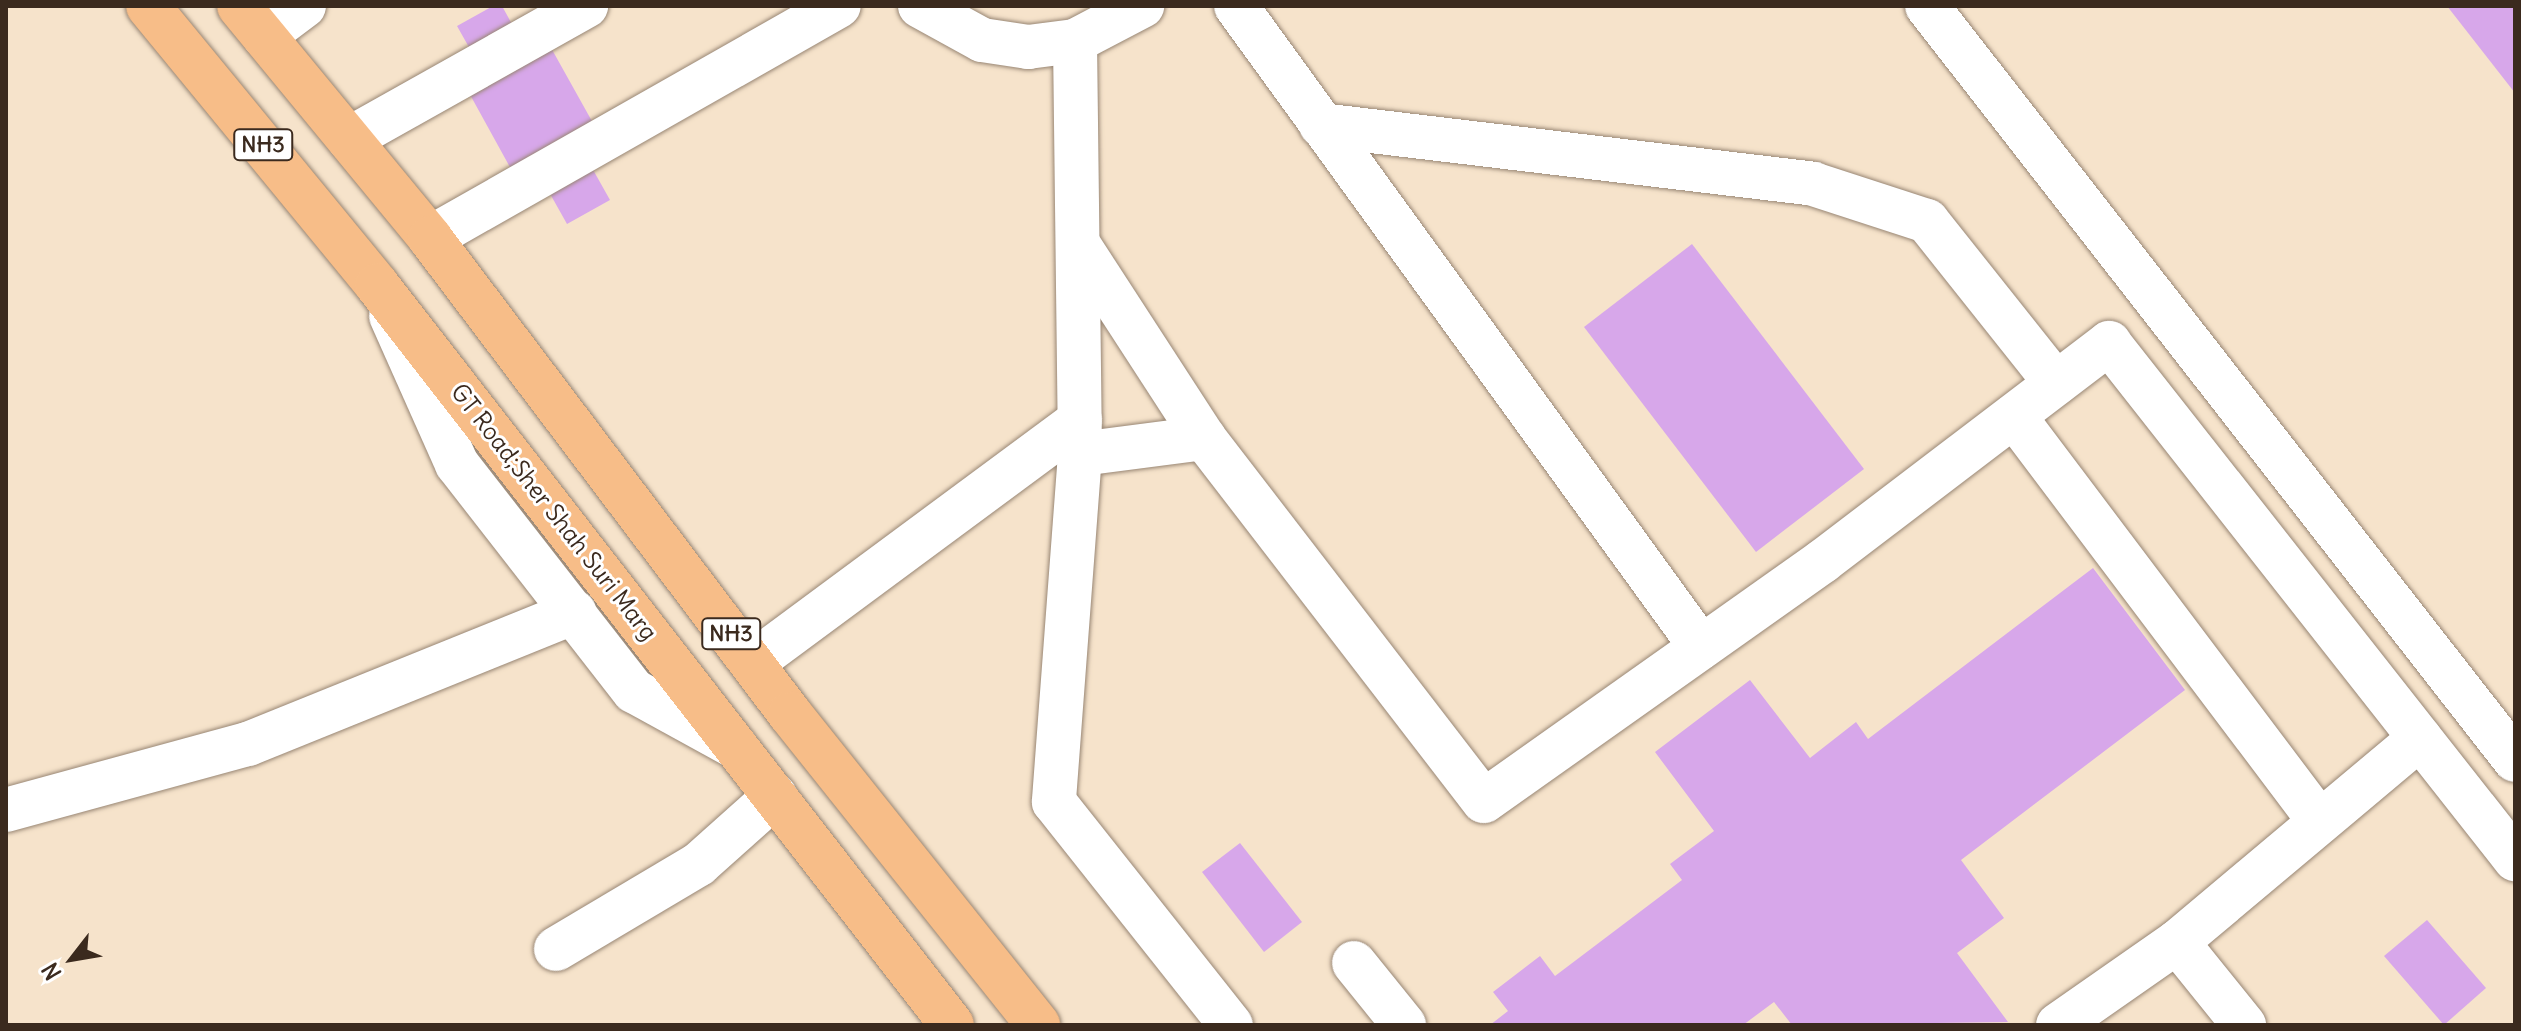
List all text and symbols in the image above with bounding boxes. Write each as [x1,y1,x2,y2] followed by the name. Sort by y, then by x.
[233,127,293,163] road number: NH3
[445,378,663,646] street label: GT Road;Sher Shah Suri Marg
[701,616,761,652] road number: NH3
[32,919,112,999] north arrow
[36,958,67,985] text: N

